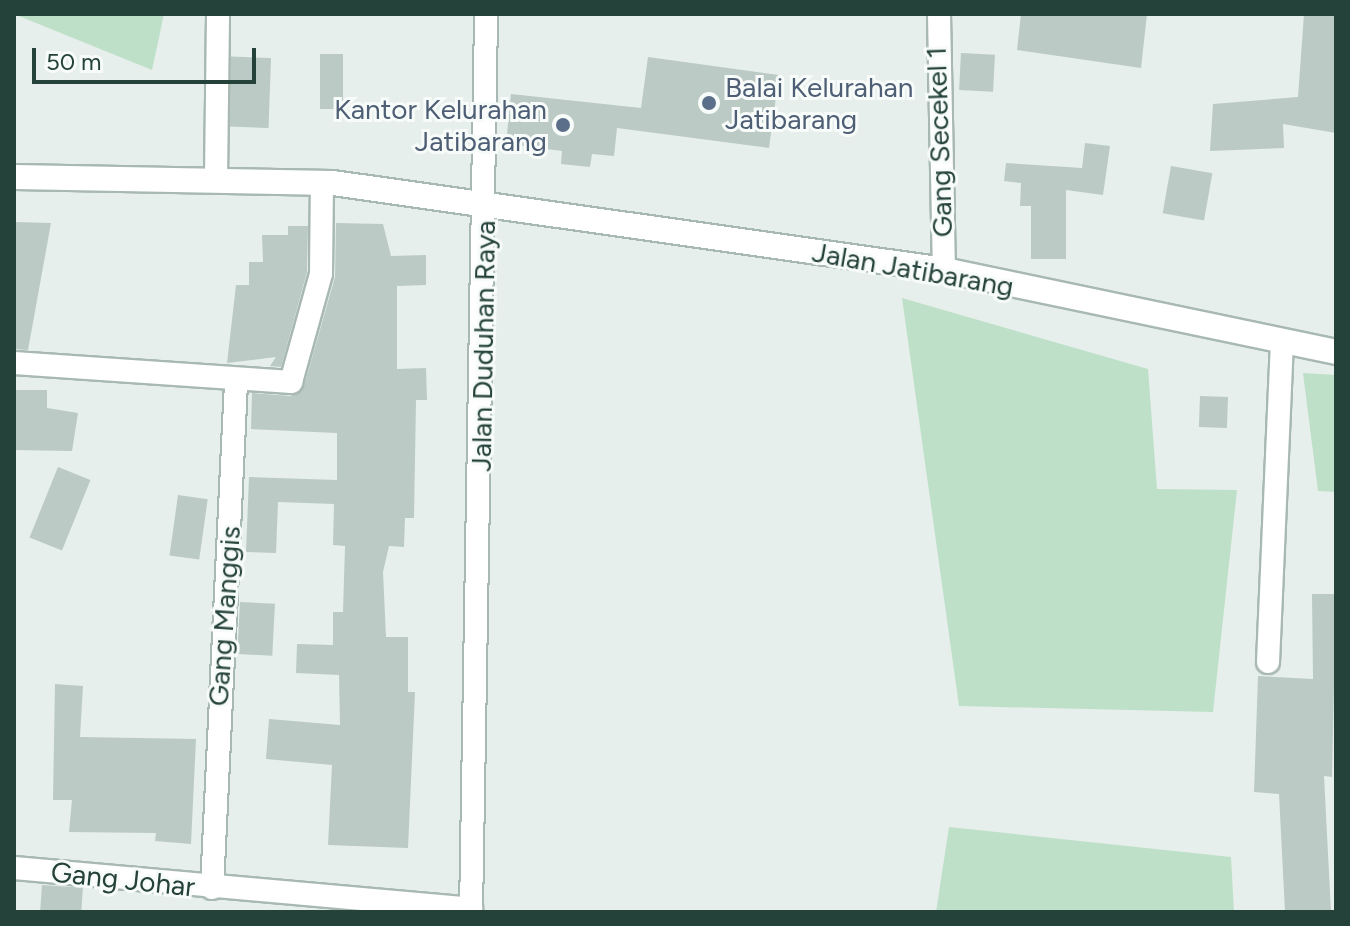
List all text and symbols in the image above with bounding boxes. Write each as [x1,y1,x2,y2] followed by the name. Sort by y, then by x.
[36,32,260,82] scale bar
[919,46,959,238] street label: Gang Secekel 1
[46,47,102,76] text: 50 m
[725,70,913,136] place label: Balai Kelurahan Jatibarang
[334,92,547,158] place label: Kantor Kelurahan Jatibarang
[700,94,718,112] marker: Balai Kelurahan Jatibarang
[554,116,572,134] marker: Kantor Kelurahan Jatibarang
[464,220,502,472] street label: Jalan Duduhan Raya
[810,235,1016,303] street label: Jalan Jatibarang
[201,525,247,707] street label: Gang Manggis
[49,855,197,903] street label: Gang Johar

